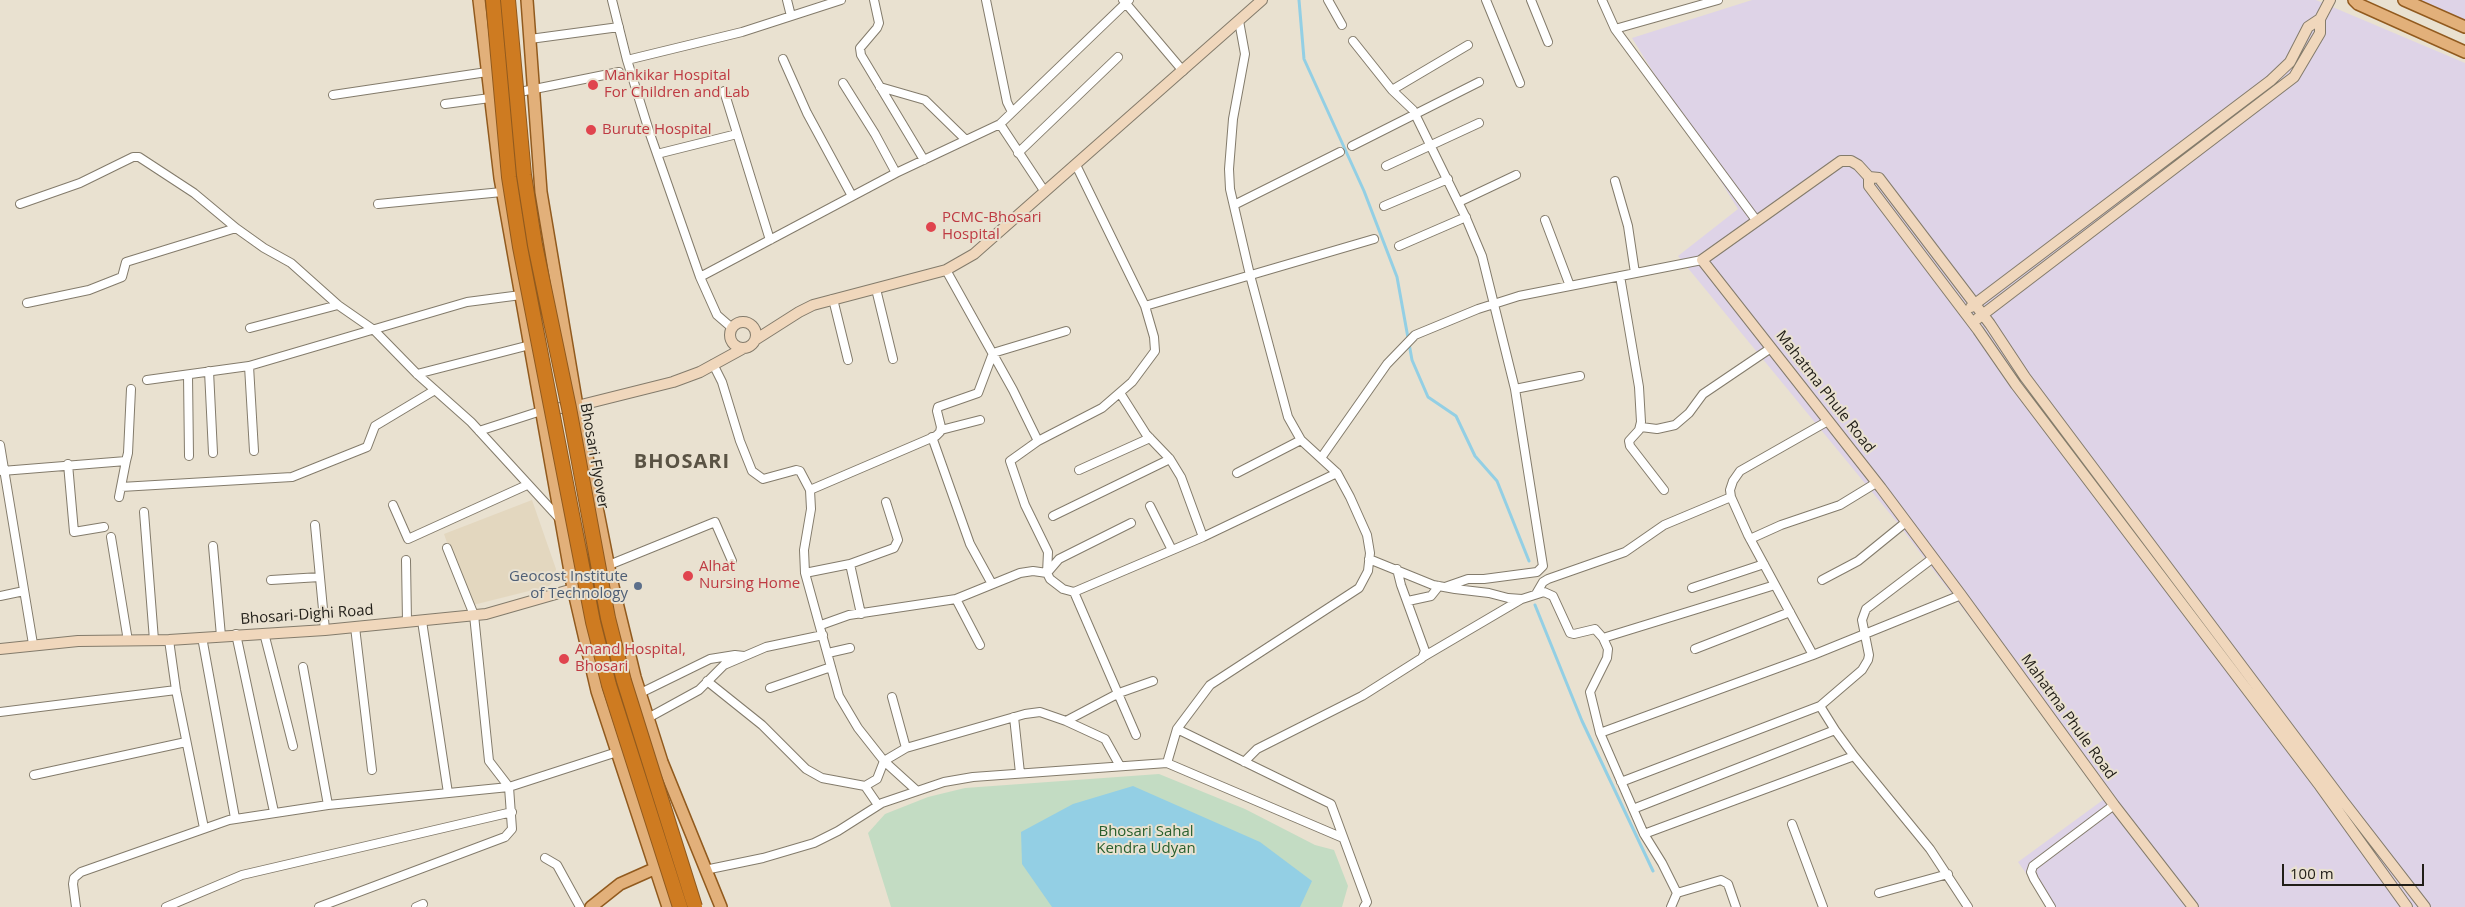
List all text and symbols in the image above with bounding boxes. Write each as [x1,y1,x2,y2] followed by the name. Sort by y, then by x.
[604,67,750,102] place label: Mankikar Hospital For Children and Lab
[586,78,600,92] marker: Mankikar Hospital For Children and Lab
[602,121,712,139] place label: Burute Hospital
[584,123,598,137] marker: Burute Hospital
[942,209,1042,244] place label: PCMC-Bhosari Hospital
[924,220,938,234] marker: PCMC-Bhosari Hospital
[1772,327,1878,457] street label: Mahatma Phule Road
[576,402,612,510] street label: Bhosari Flyover
[633,450,731,474] district label: BHOSARI
[699,558,800,593] place label: Alhat Nursing Home
[509,568,628,603] place label: Geocost Institute of Technology
[681,569,695,583] marker: Alhat Nursing Home
[632,580,644,592] marker: Geocost Institute of Technology
[240,601,374,629] street label: Bhosari-Dighi Road
[575,641,686,676] place label: Anand Hospital, Bhosari
[2017,651,2119,783] street label: Mahatma Phule Road
[557,652,571,666] marker: Anand Hospital, Bhosari
[1096,823,1196,858] park label: Bhosari Sahal Kendra Udyan
[2285,854,2428,886] scale bar
[2290,863,2334,883] text: 100 m

